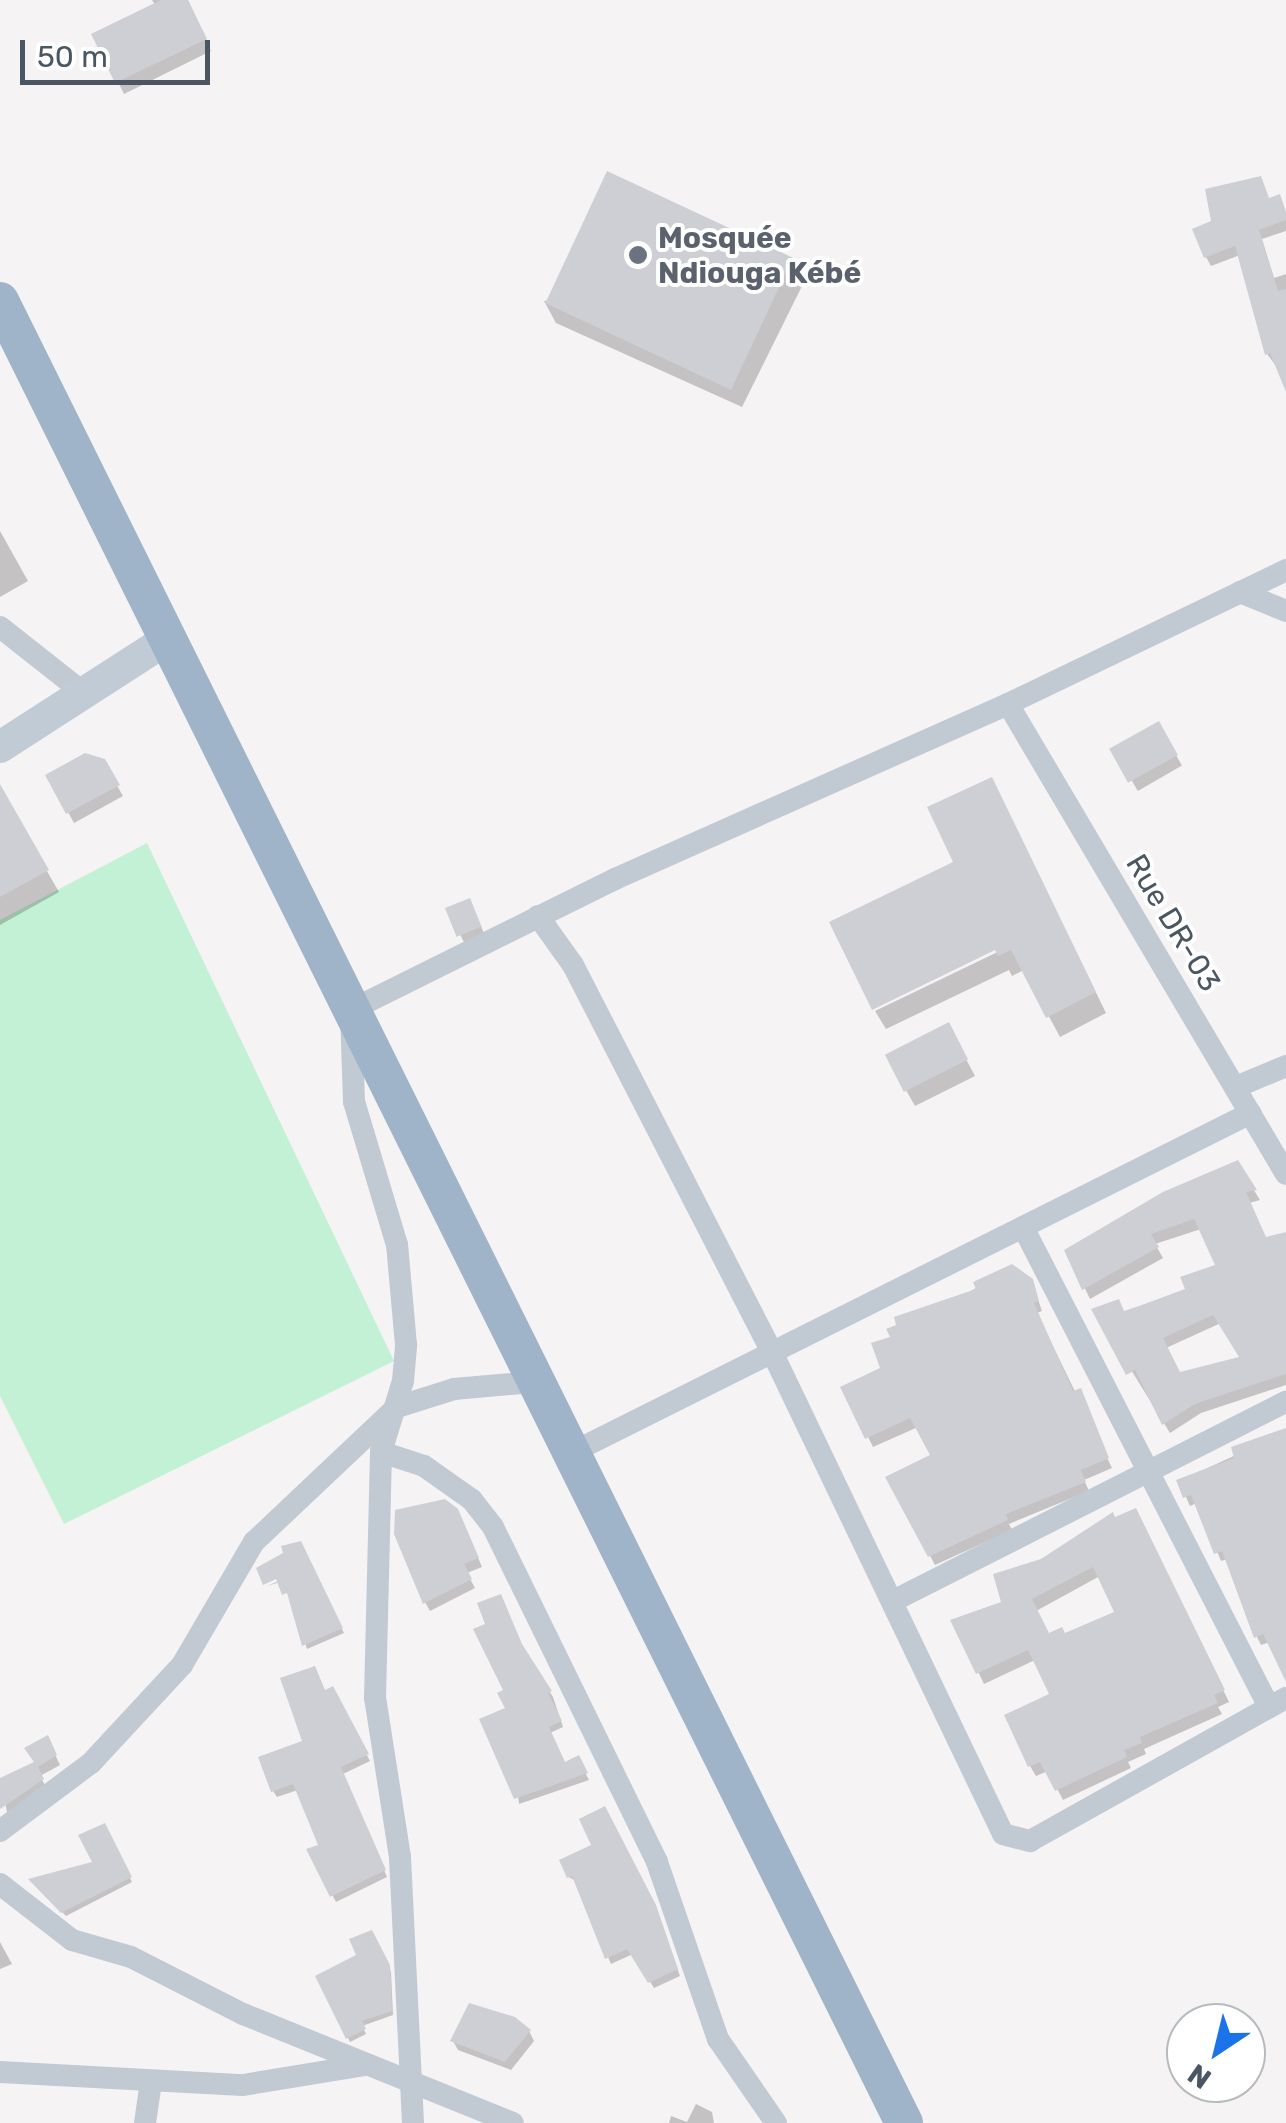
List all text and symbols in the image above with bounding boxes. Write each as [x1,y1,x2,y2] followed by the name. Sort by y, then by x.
[25,20,215,82] scale bar
[37,39,108,75] text: 50 m
[658,220,861,290] place label: Mosquée Ndiouga Kébé
[627,244,649,266] marker: Mosquée Ndiouga Kébé
[1118,848,1228,998] street label: Rue DR-03
[1166,2003,1266,2103] north arrow
[1182,2057,1217,2096] text: N

